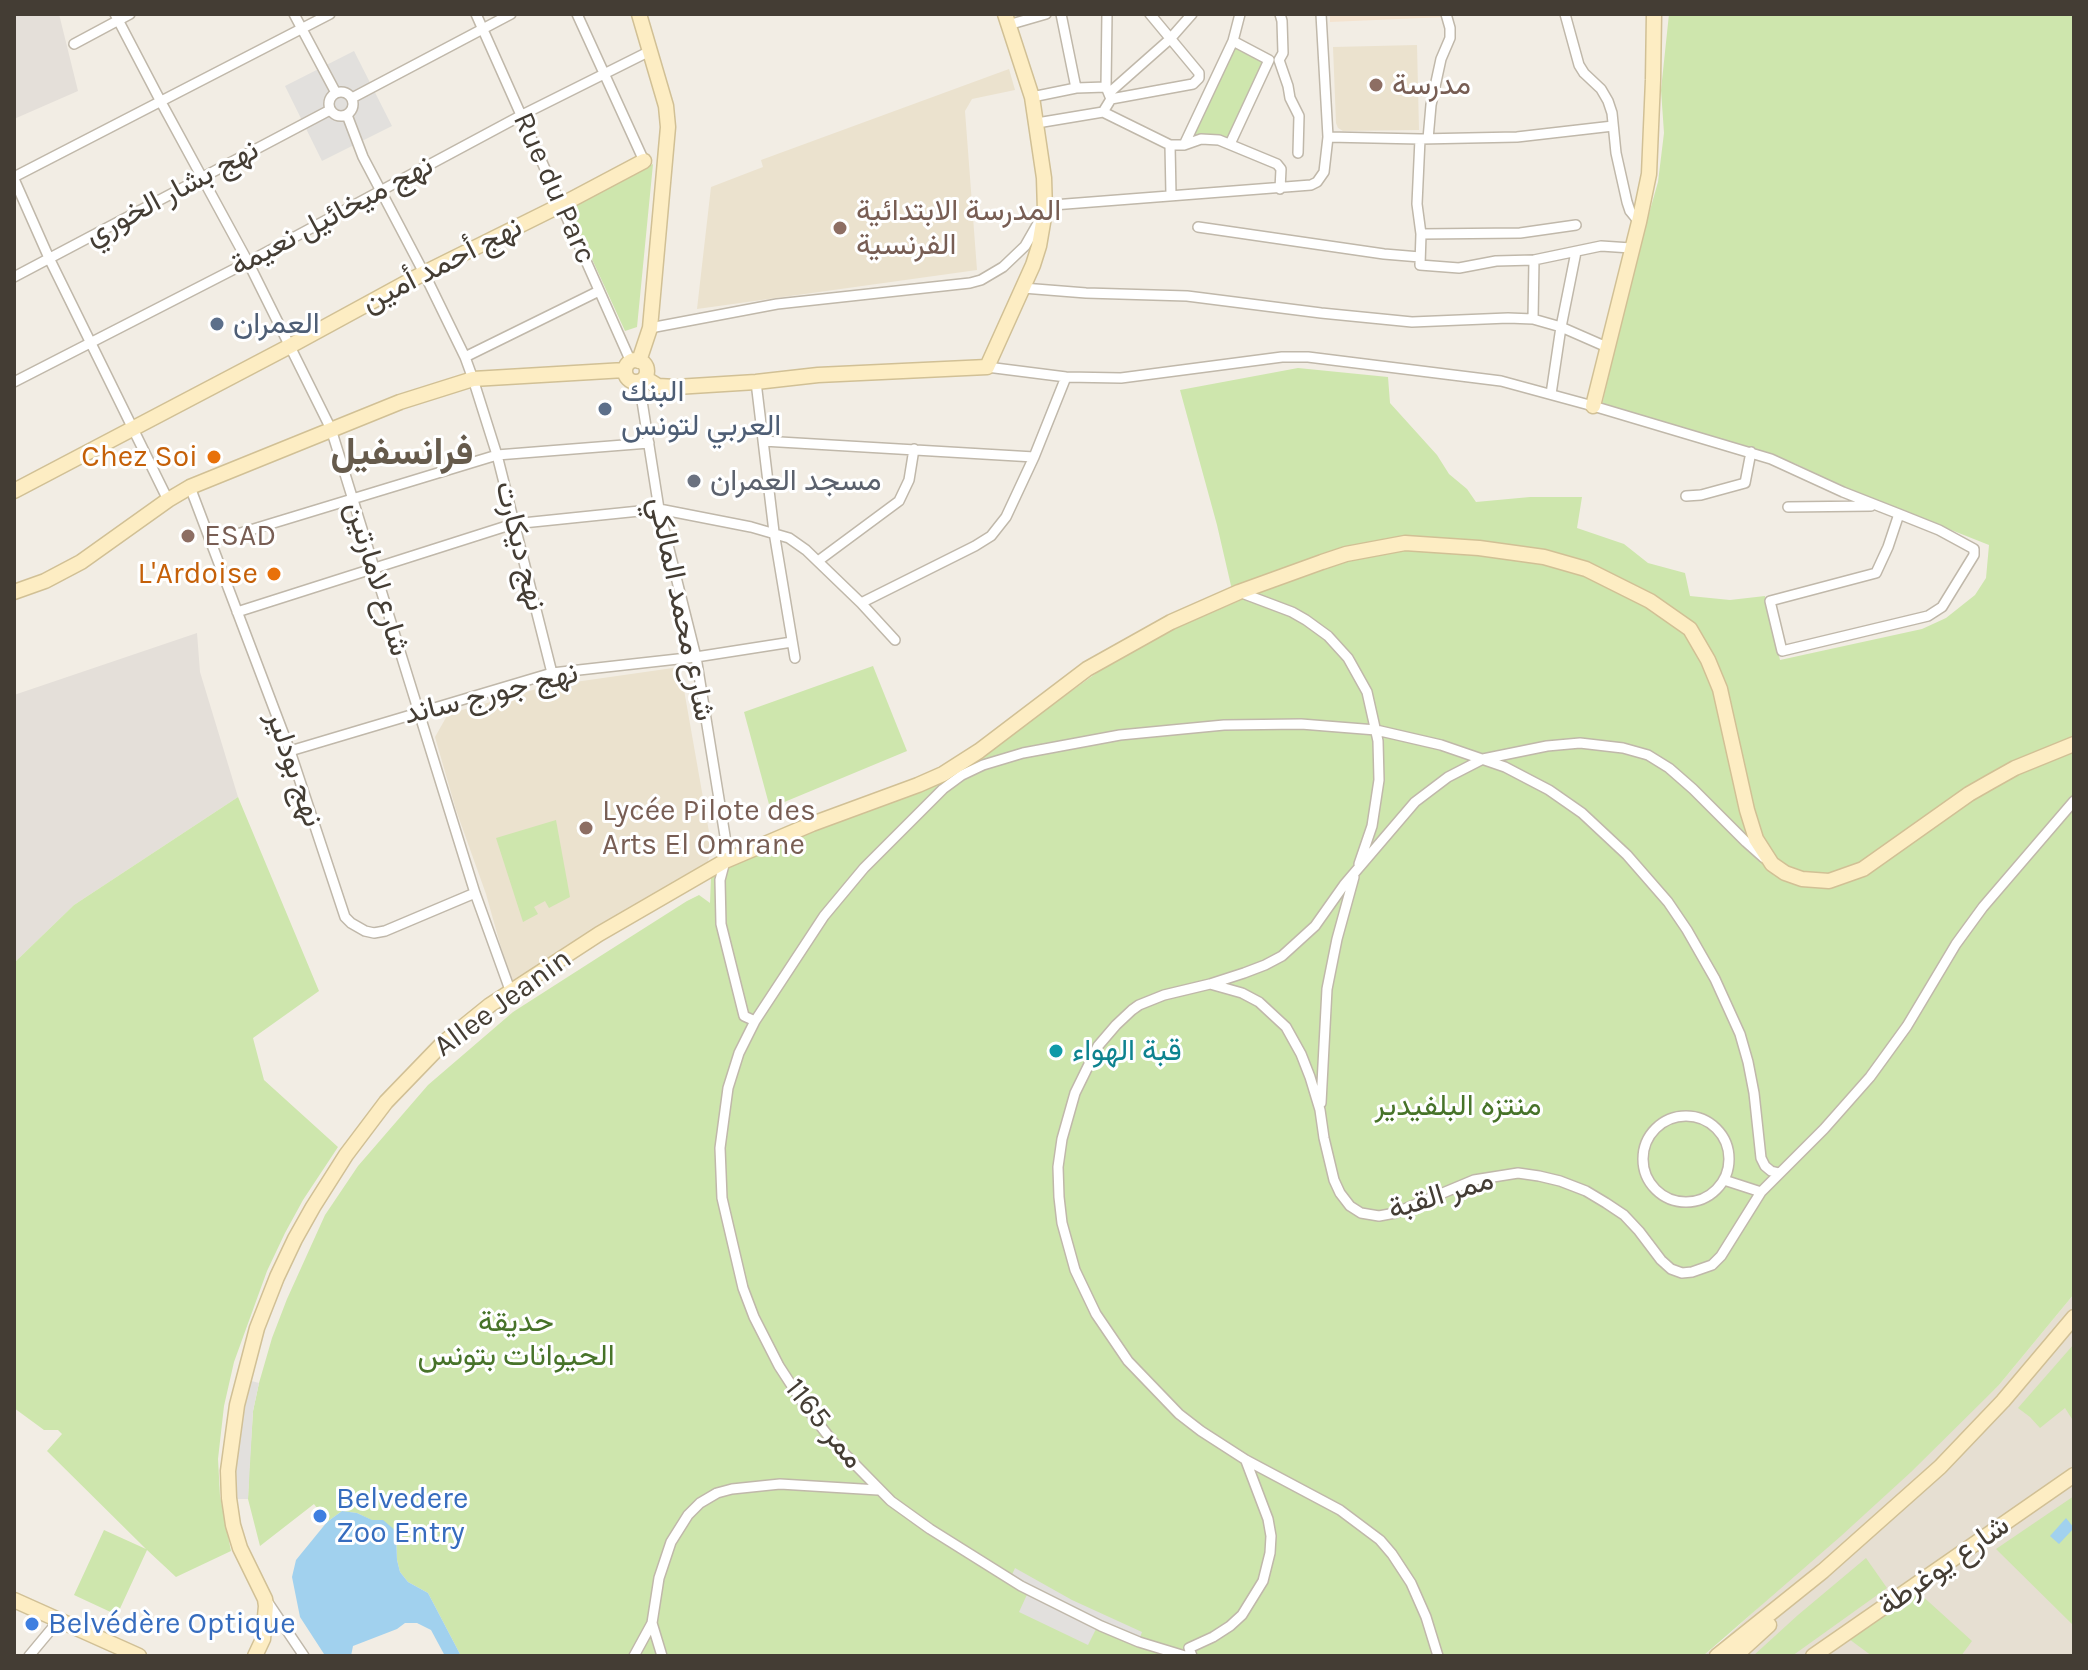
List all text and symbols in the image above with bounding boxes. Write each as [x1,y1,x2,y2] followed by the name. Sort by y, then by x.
[1392,67,1471,103] place label: مدرسة
[1367,76,1385,94] marker: مدرسة
[505,107,603,269] street label: Rue du Parc
[79,132,265,254] street label: نهج بشار الخوري
[225,147,439,285] street label: نهج ميخائيل نعيمة
[856,193,1061,264] place label: المدرسة الابتدائية الفرنسية
[356,209,528,321] street label: نهج أحمد أمين
[831,219,849,237] marker: المدرسة الابتدائية الفرنسية
[233,306,320,342] place label: العمران
[208,315,226,333] marker: العمران
[621,374,781,444] place label: البنك العربي لتونس
[596,400,614,418] marker: البنك العربي لتونس
[330,430,474,476] district label: فرانسفيل
[81,439,198,475] place label: Chez Soi
[205,448,223,466] marker: Chez Soi
[710,463,882,499] place label: مسجد العمران
[685,472,703,490] marker: مسجد العمران
[487,477,553,615] street label: نهج ديكارت
[640,494,722,724] street label: شارع محمد المالكي
[336,498,418,660] street label: شارع لامارتين
[204,518,276,554] place label: ESAD
[179,527,197,545] marker: ESAD
[138,556,258,592] place label: L'Ardoise
[265,565,283,583] marker: L'Ardoise
[400,655,582,733] street label: نهج جورج ساند
[257,706,331,832] street label: نهج بودلير
[602,793,816,864] place label: Lycée Pilote des Arts El Omrane
[577,819,595,837] marker: Lycée Pilote des Arts El Omrane
[427,941,579,1065] street label: Allee Jeanin
[1072,1033,1182,1069] place label: قبة الهواء
[1047,1042,1065,1060] marker: قبة الهواء
[1374,1088,1542,1124] park label: منتزه البلفيدير
[1384,1162,1498,1228] street label: ممر القبة
[417,1304,615,1374] park label: حديقة الحيوانات بتونس
[777,1372,871,1476] street label: ممر 1165
[336,1481,468,1552] place label: Belvedere Zoo Entry
[311,1507,329,1525] marker: Belvedere Zoo Entry
[1872,1508,2016,1624] street label: شارع يوغرطة
[48,1606,296,1642] place label: Belvédère Optique
[23,1615,41,1633] marker: Belvédère Optique

